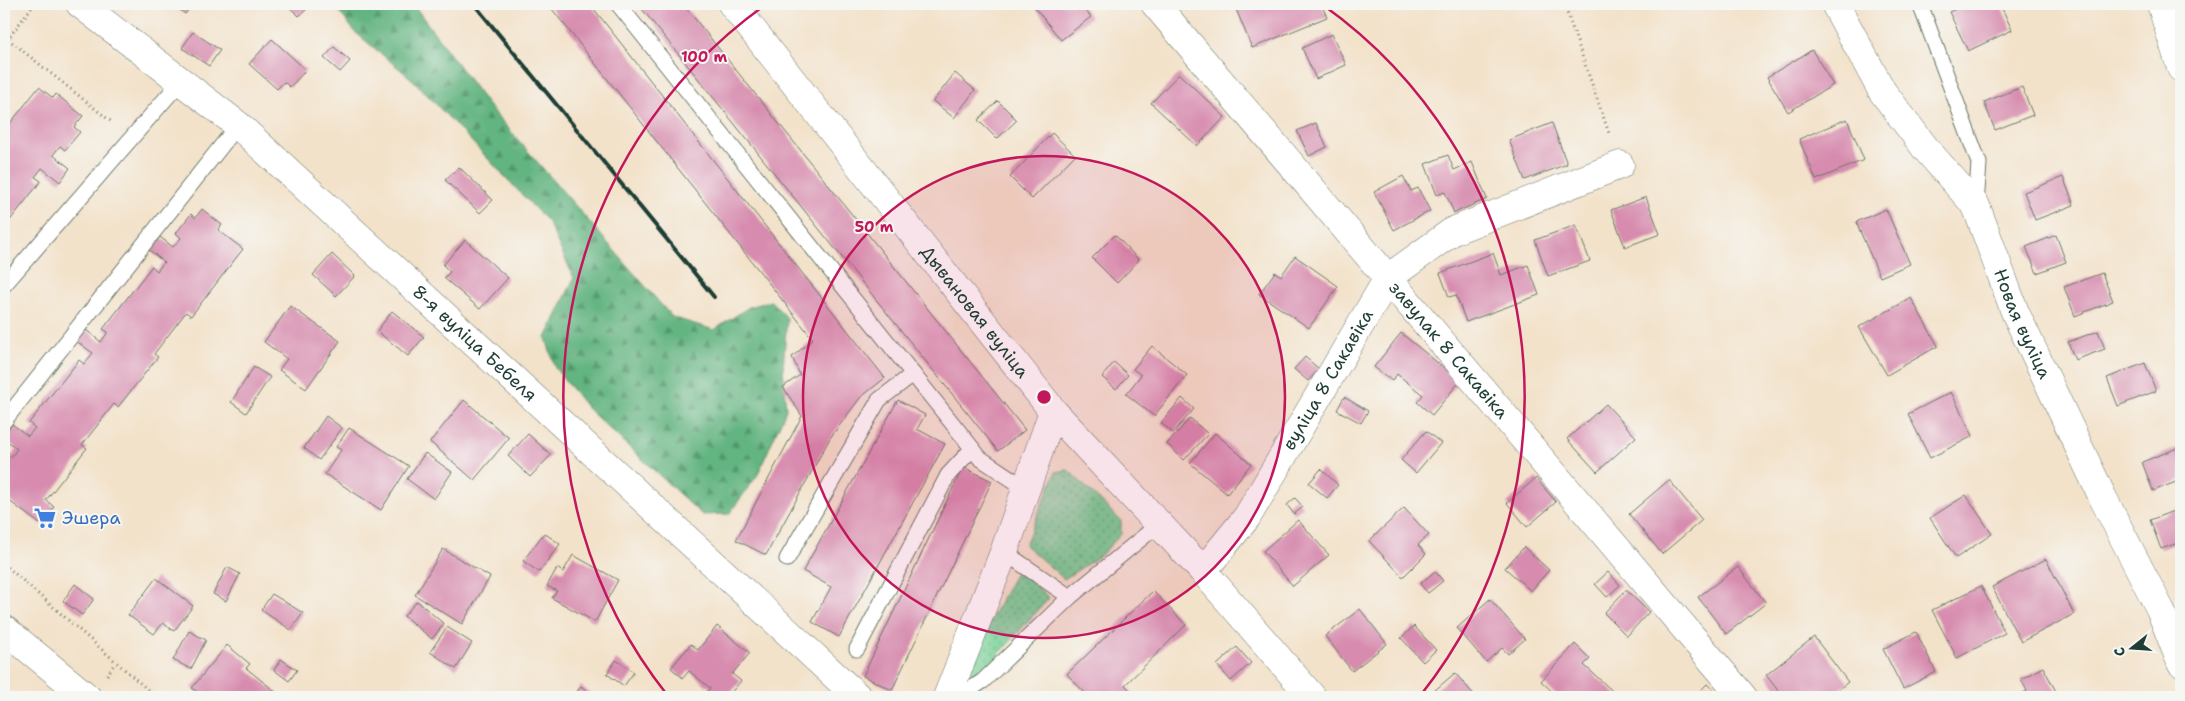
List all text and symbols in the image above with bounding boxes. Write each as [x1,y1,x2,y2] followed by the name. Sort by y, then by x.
[681,47,727,67] text: 100 m
[855,217,894,237] text: 50 m
[915,240,1035,383] street label: Дывановая вуліца
[1988,265,2057,383] street label: Новая вуліца
[1383,276,1514,424] street label: завулак 8 Сакавіка
[407,280,542,407] street label: 8-я вуліца Бебеля
[1277,305,1379,455] street label: вуліца 8 Сакавіка
[1035,388,1053,406] centre of rings
[32,505,58,531] supermarket icon: Эшера
[62,506,121,530] place label: Эшера
[2108,624,2158,674] north arrow
[2110,645,2129,659] text: С

